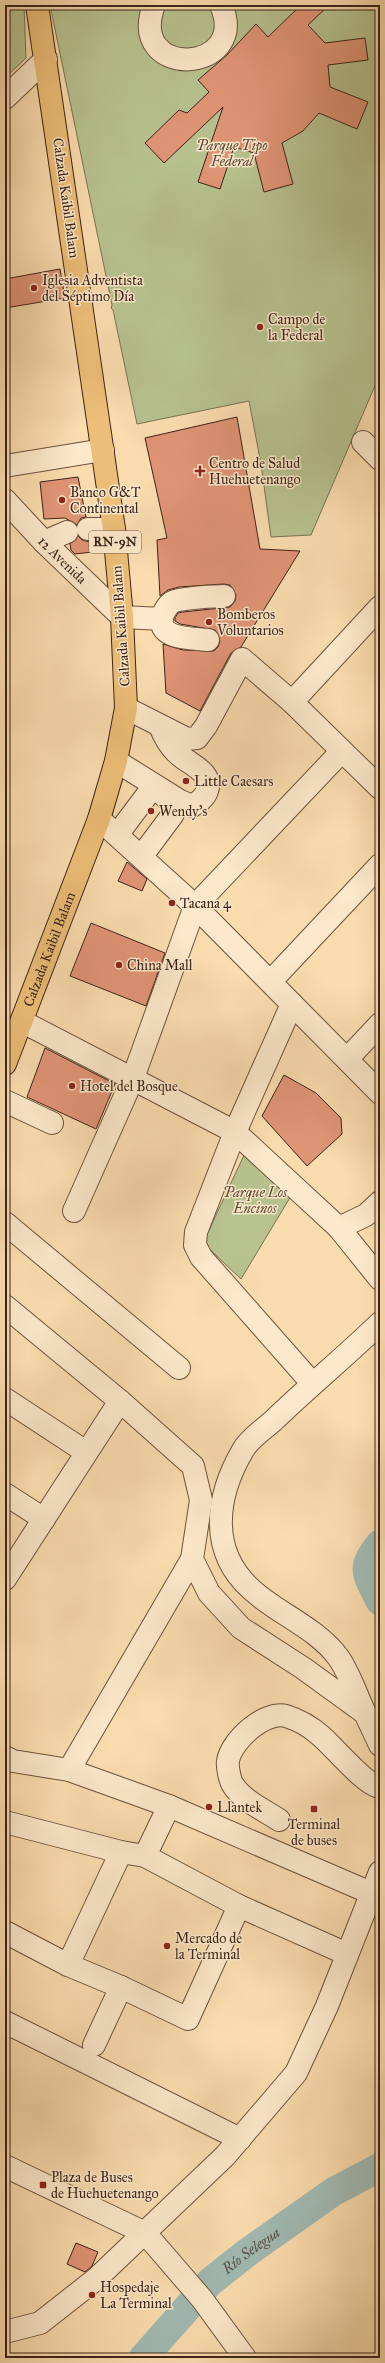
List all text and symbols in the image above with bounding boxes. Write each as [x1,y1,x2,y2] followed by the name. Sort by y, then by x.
[49,137,83,259] street label: Calzada Kaibil Balam
[197,137,267,170] park label: Parque Tipo Federal
[42,272,143,305] place label: Iglesia Adventista del Séptimo Día
[29,283,39,293] marker: Iglesia Adventista del Séptimo Día
[268,311,325,344] place label: Campo de la Federal
[255,322,265,332] marker: Campo de la Federal
[209,455,301,488] place label: Centro de Salud Huehuetenango
[194,465,206,477] marker: Centro de Salud Huehuetenango
[70,484,141,517] place label: Banco G&T Continental
[57,495,67,505] marker: Banco G&T Continental
[89,531,141,553] road number: RN-9N
[34,533,90,587] street label: 12 Avenida
[108,565,134,687] street label: Calzada Kaibil Balam
[216,606,284,639] place label: Bomberos Voluntarios
[204,617,214,627] marker: Bomberos Voluntarios
[194,773,273,790] place label: Little Caesars
[181,776,191,786] marker: Little Caesars
[159,803,207,820] place label: Wendy's
[146,806,156,816] marker: Wendy's
[19,889,79,1009] street label: Calzada Kaibil Balam
[180,895,232,912] place label: Tacana 4
[167,898,177,908] marker: Tacana 4
[127,957,193,974] place label: China Mall
[114,960,124,970] marker: China Mall
[80,1078,178,1096] place label: Hotel del Bosque
[67,1081,77,1091] marker: Hotel del Bosque
[223,1184,288,1217] park label: Parque Los Encinos
[217,1799,262,1816] place label: Llantek
[204,1802,214,1812] marker: Llantek
[309,1804,319,1814] marker: Terminal de buses
[288,1816,340,1849] place label: Terminal de buses
[175,1930,242,1963] place label: Mercado de la Terminal
[162,1941,172,1951] marker: Mercado de la Terminal
[51,2169,159,2202] place label: Plaza de Buses de Huehuetenango
[38,2180,48,2190] marker: Plaza de Buses de Huehuetenango
[218,2223,283,2279] water label: Río Selegua
[100,2279,172,2312] place label: Hospedaje La Terminal
[87,2290,97,2300] marker: Hospedaje La Terminal

